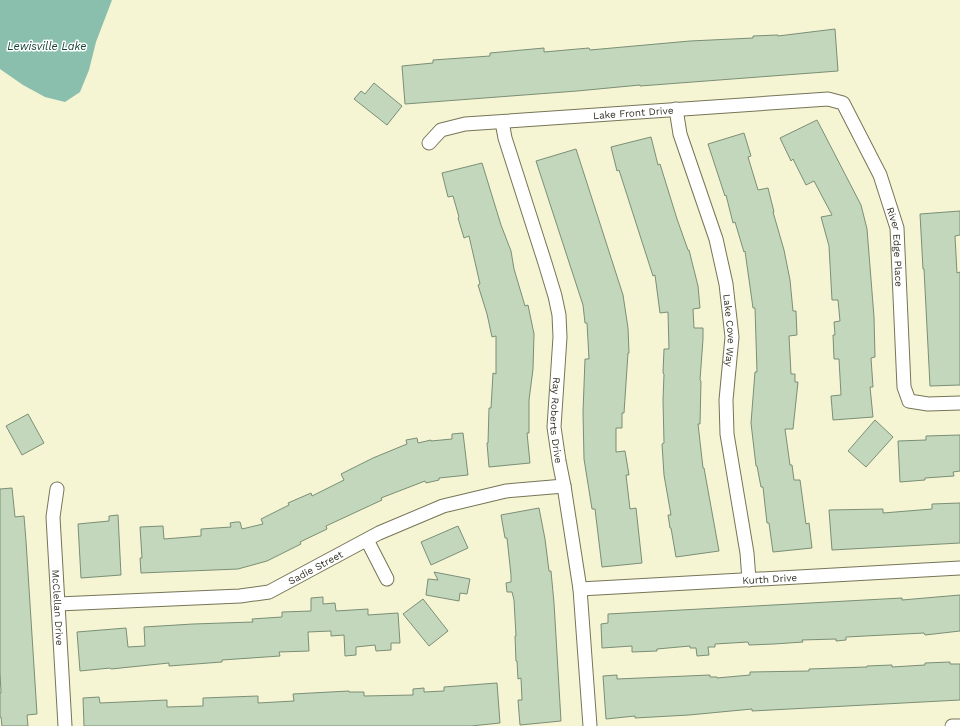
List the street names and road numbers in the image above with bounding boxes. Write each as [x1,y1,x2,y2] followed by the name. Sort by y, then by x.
[593,105,674,121] street label: Lake Front Drive
[885,206,905,287] street label: River Edge Place
[721,293,737,368] street label: Lake Cove Way
[548,377,564,464] street label: Ray Roberts Drive
[286,548,345,587] street label: Sadie Street
[50,569,65,646] street label: McClellan Drive
[742,572,798,586] street label: Kurth Drive

